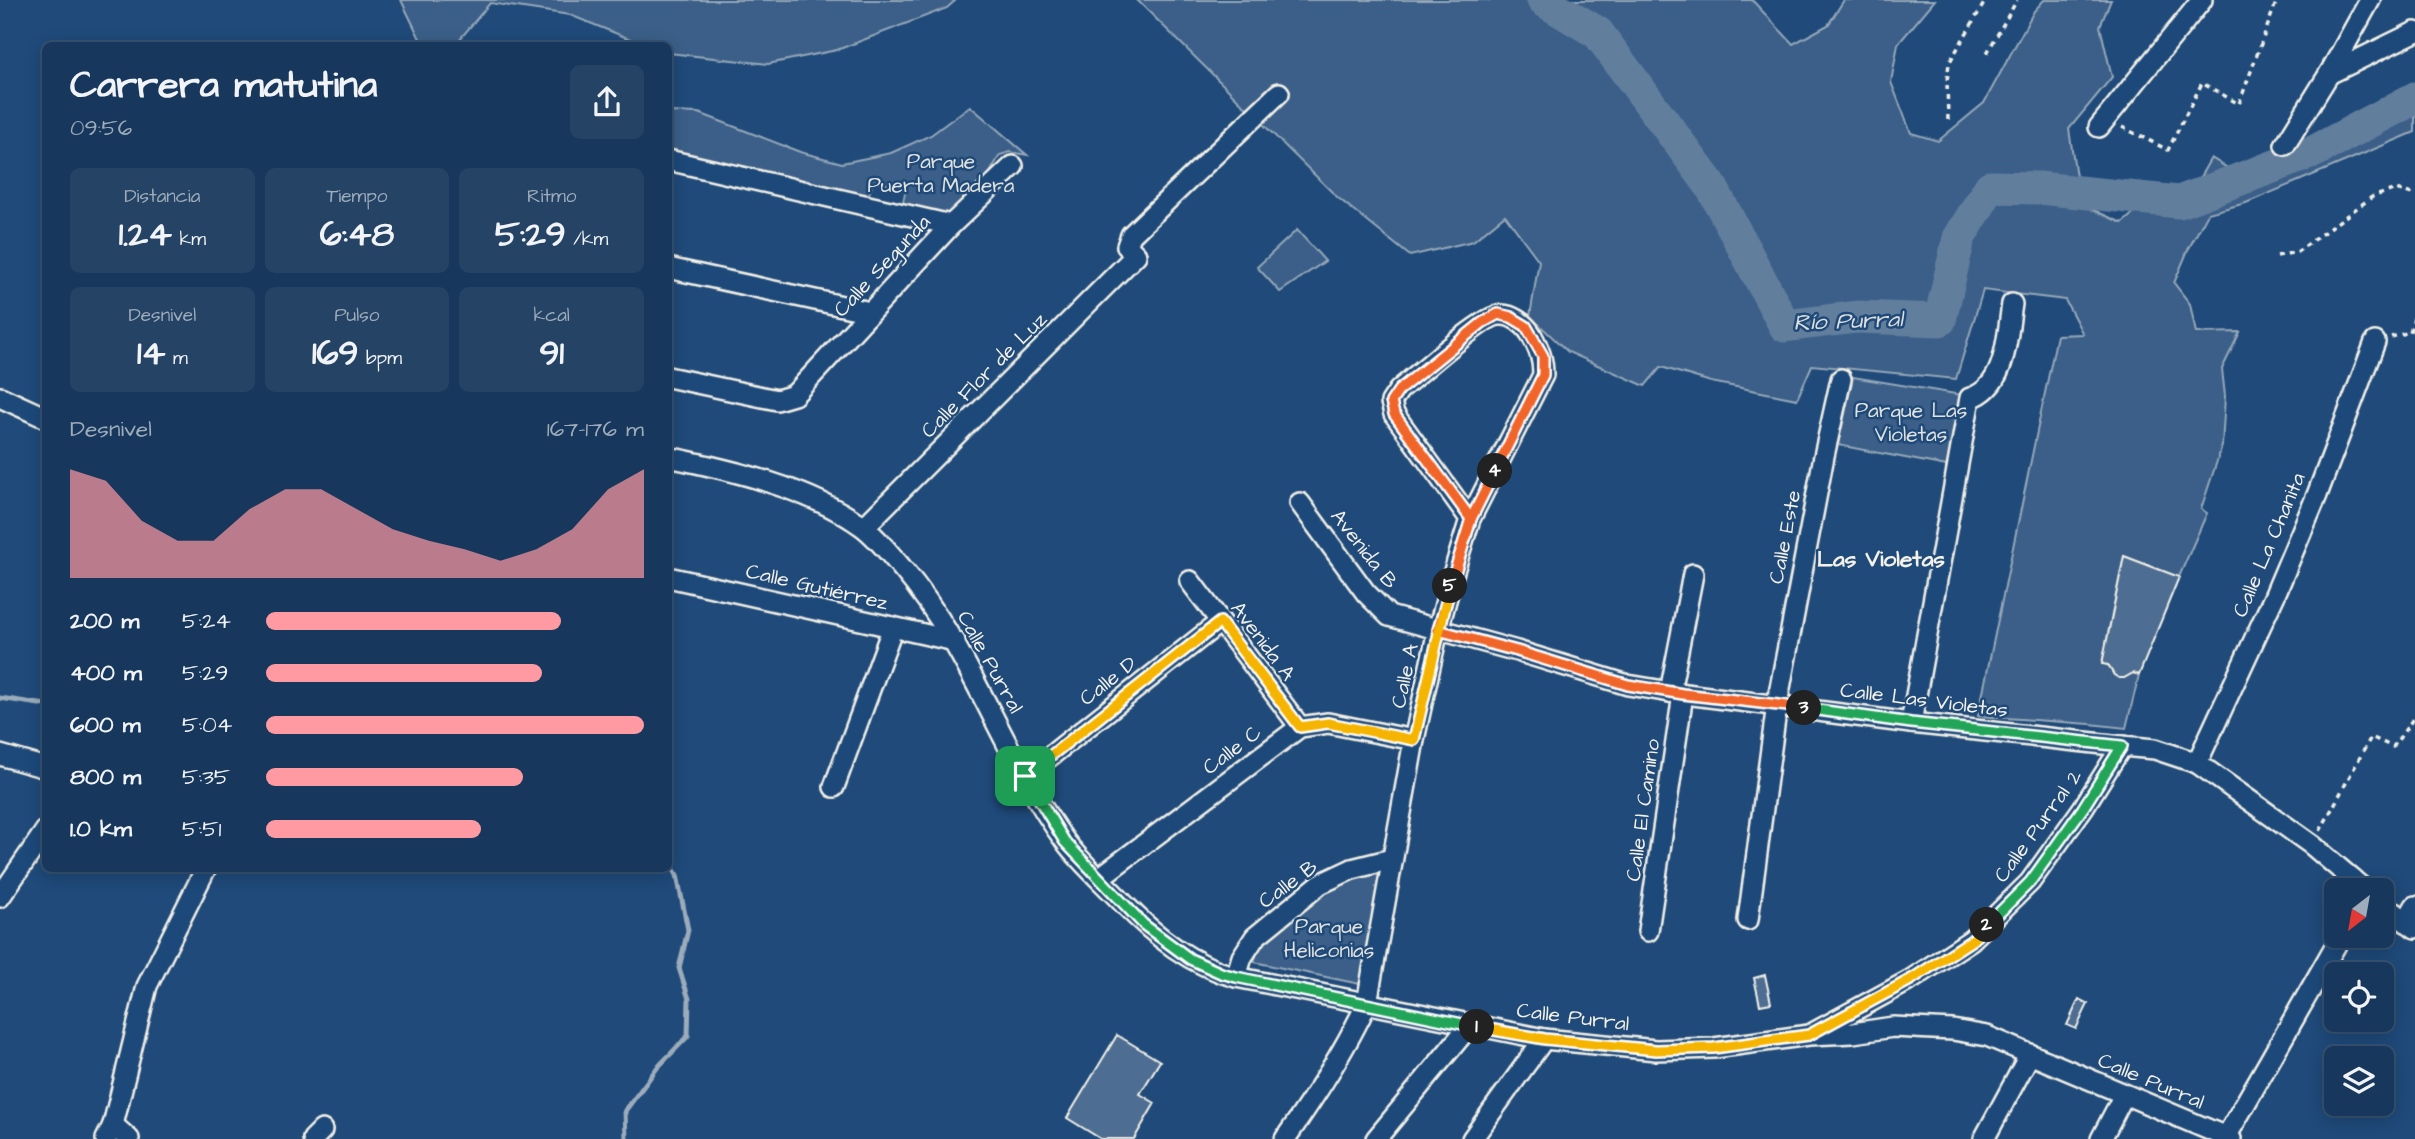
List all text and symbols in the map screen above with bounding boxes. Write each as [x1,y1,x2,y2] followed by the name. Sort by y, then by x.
[70,60,377,112] text: Carrera matutina
[570,65,644,139] button: share
[70,112,132,144] text: 09:56
[867,147,1015,200] park label: Parque Puerta Madera
[124,183,200,210] text: Distancia
[326,183,388,210] text: Tiempo
[527,183,576,210] text: Ritmo
[827,208,939,325] street label: Calle Segunda
[119,210,172,259] text: 1.24
[320,210,394,259] text: 6:48
[495,210,566,259] text: 5:29
[172,226,206,253] text: km
[566,226,608,253] text: /km
[129,302,196,329] text: Desnivel
[335,302,379,329] text: Pulso
[533,302,570,329] text: kcal
[1793,303,1906,339] water label: Río Purral
[914,305,1054,445] street label: Calle Flor de Luz
[137,329,165,378] text: 14
[312,329,358,378] text: 169
[539,329,564,378] text: 91
[165,345,188,372] text: m
[358,345,402,372] text: bpm
[1855,396,1967,449] park label: Parque Las Violetas
[70,413,152,445] text: Desnivel
[547,413,644,445] text: 167–176 m
[1478,454,1512,489] pin: 4
[1488,457,1501,484] text: 4
[2225,468,2313,622] street label: Calle La Chanita
[1762,488,1808,586] street label: Calle Este
[1324,503,1404,595] street label: Avenida B
[1817,543,1945,575] district label: Las Violetas
[743,557,892,618] street label: Calle Gutiérrez
[1432,568,1468,604] pin: 5
[1443,572,1456,599] text: 5
[1224,595,1303,687] street label: Avenida A
[70,605,139,637] text: 200 m
[182,605,231,637] text: 5:24
[950,605,1030,719] street label: Calle Purral
[1384,640,1426,711] street label: Calle A
[1073,649,1143,713] street label: Calle D
[70,657,142,689] text: 400 m
[182,657,228,689] text: 5:29
[1839,675,2009,725] street label: Calle Las Violetas
[1786,690,1822,726] pin: 3
[1799,694,1808,721] text: 3
[70,709,141,741] text: 600 m
[182,709,232,741] text: 5:04
[1197,718,1268,782] street label: Calle C
[1619,737,1667,883] street label: Calle El Camino
[995,746,1055,806] pin
[1006,757,1044,795] icon: arrive
[70,761,141,793] text: 800 m
[182,761,230,793] text: 5:35
[1987,763,2089,889] street label: Calle Purral 2
[70,813,132,845] text: 1.0 km
[182,813,221,845] text: 5:51
[1252,853,1324,915] street label: Calle B
[2324,878,2394,948] north arrow
[2324,878,2394,1116] map controls
[1969,908,2004,942] pin: 2
[1981,911,1992,938] text: 2
[1284,912,1374,965] park label: Parque Heliconias
[2324,962,2394,1032] button: locate
[1515,996,1631,1038] street label: Calle Purral
[1460,1010,1494,1044] pin: 1
[1475,1013,1478,1040] text: 1
[2093,1046,2209,1116] street label: Calle Purral
[2324,1046,2394,1116] button: layers

